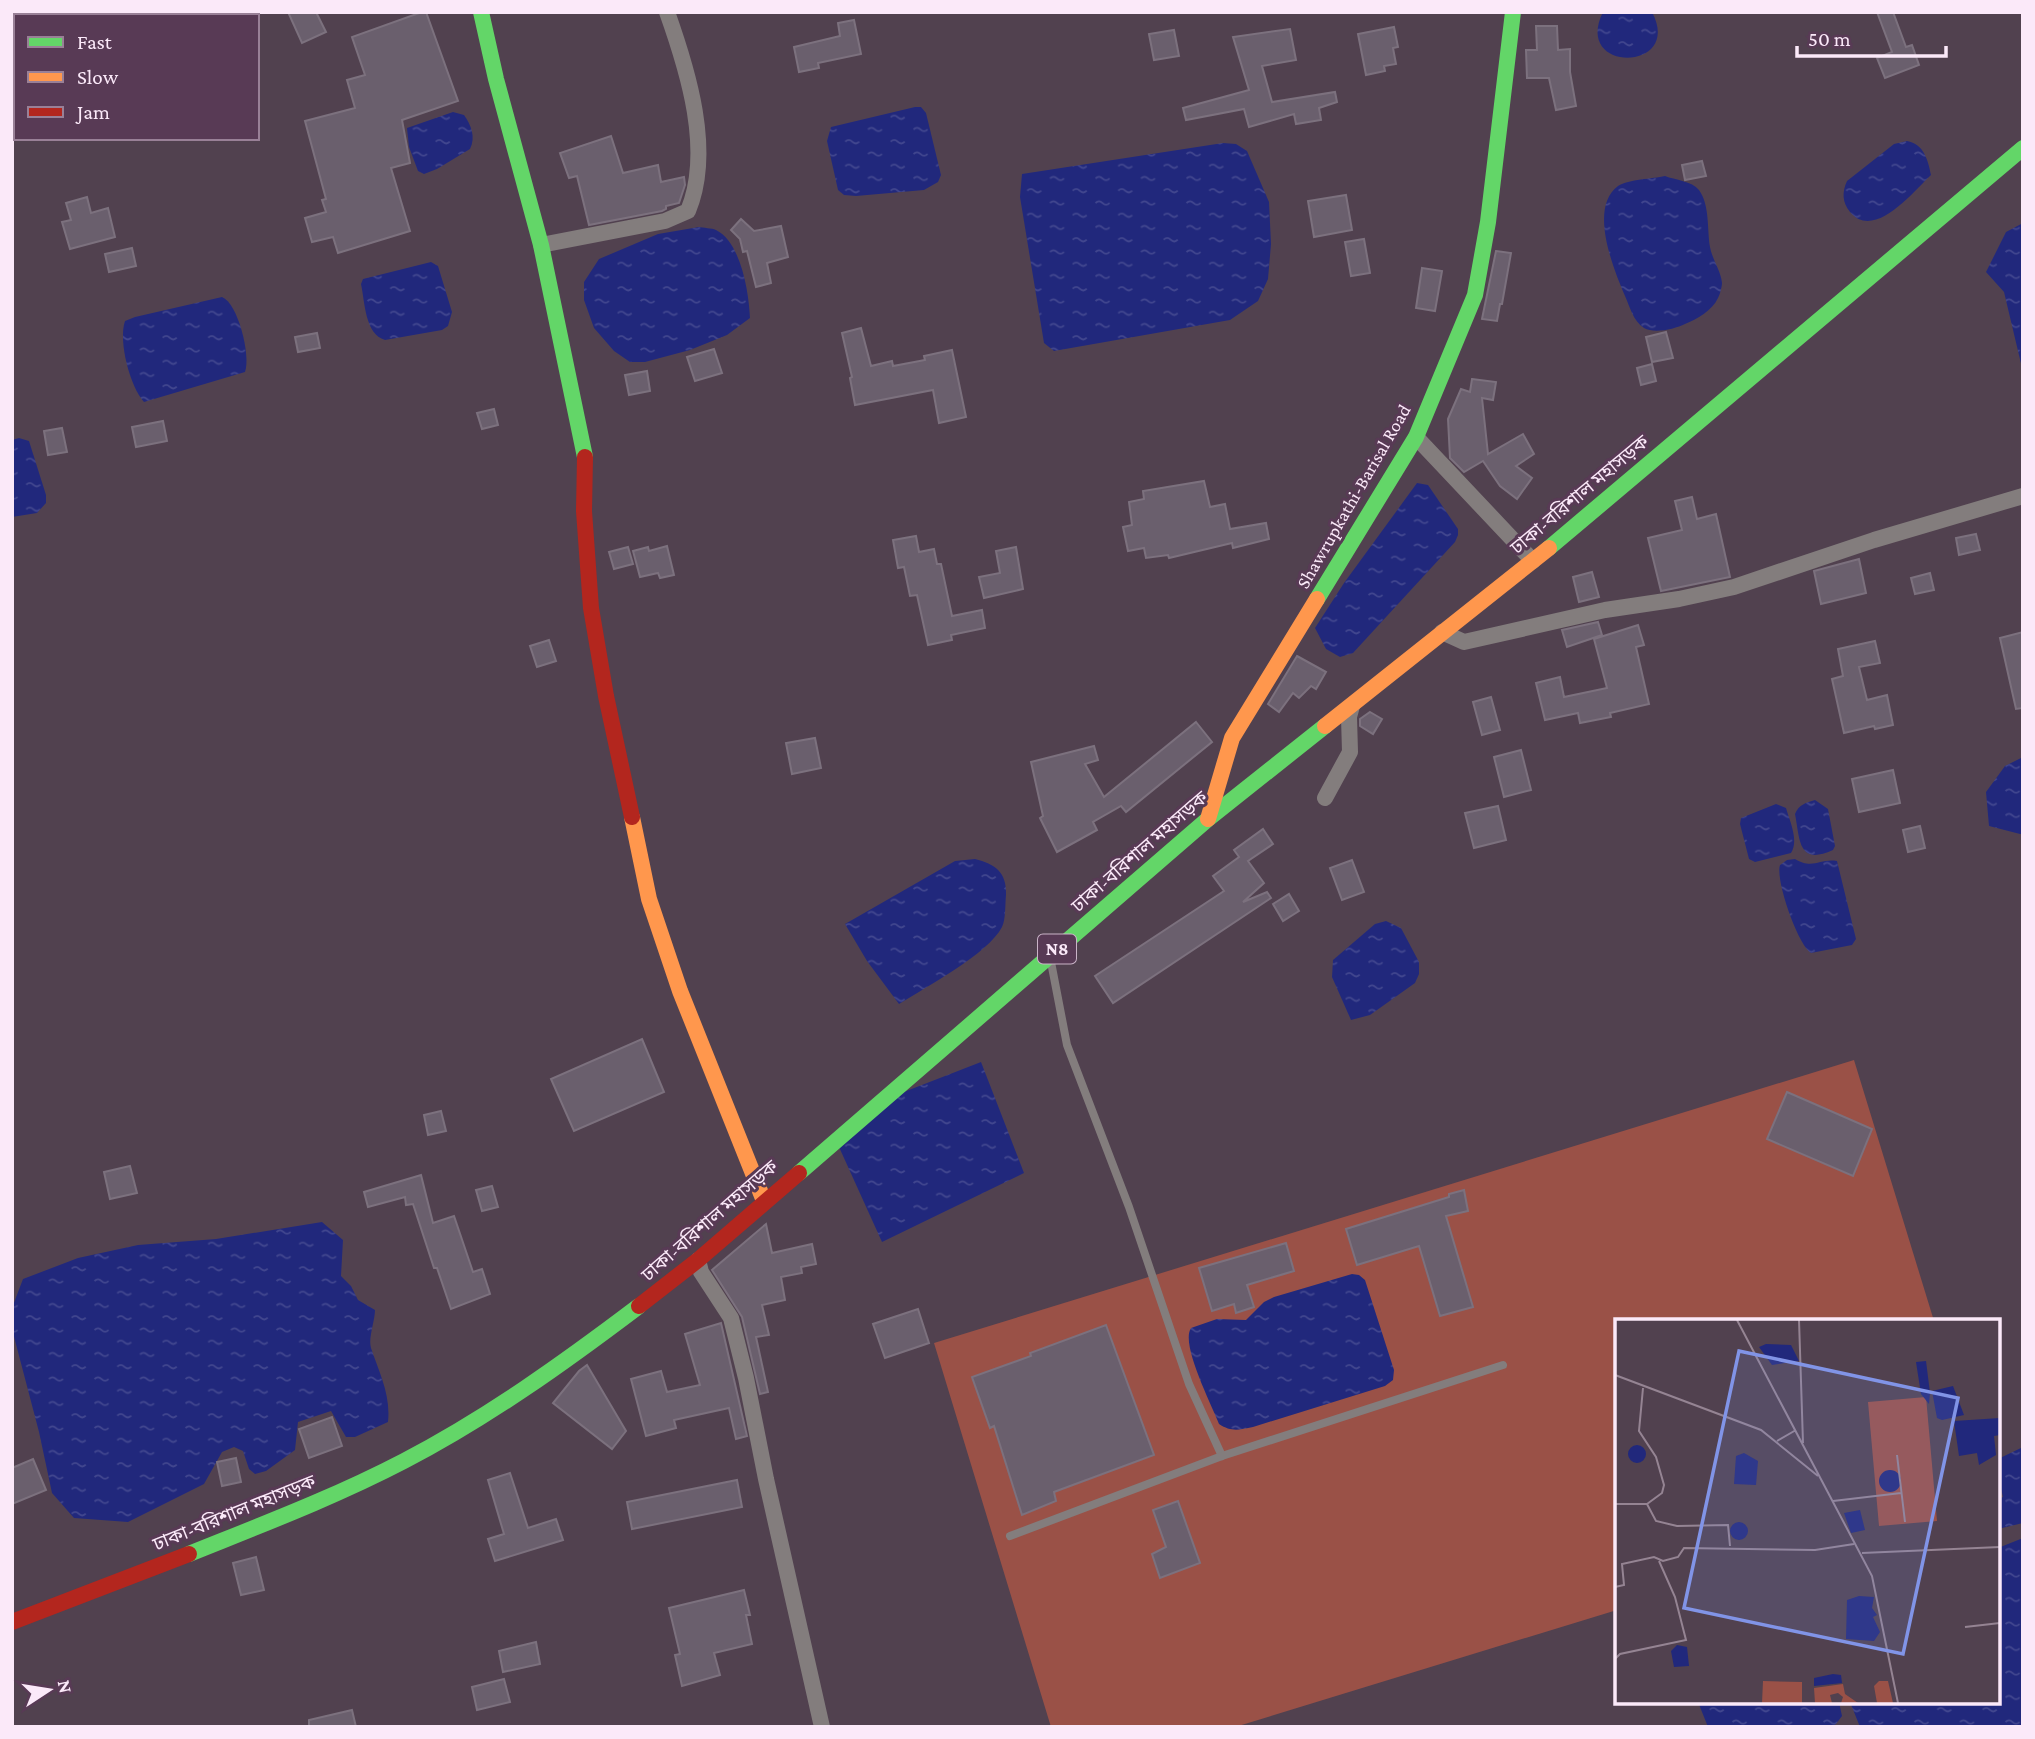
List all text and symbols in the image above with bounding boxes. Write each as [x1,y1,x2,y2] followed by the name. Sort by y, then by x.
[14,14,259,140] legend
[1797,14,1946,58] scale bar
[1808,27,1851,51] text: 50 m
[77,30,113,54] text: Fast
[77,65,119,89] text: Slow
[75,100,110,124] text: Jam
[1292,401,1415,592] street label: Shawrupkathi-Barisal Road
[1505,429,1653,559] street label: ঢাকা-বরিশাল মহাসড়ক
[1066,785,1212,917] street label: ঢাকা-বরিশাল মহাসড়ক
[1038,934,1076,964] road number: N8
[636,1154,782,1286] street label: ঢাকা-বরিশাল মহাসড়ক
[1615,1319,2000,1704] inset map
[149,1469,319,1555] street label: ঢাকা-বরিশাল মহাসড়ক
[14,1655,84,1725] north arrow
[54,1678,77,1695] text: N

